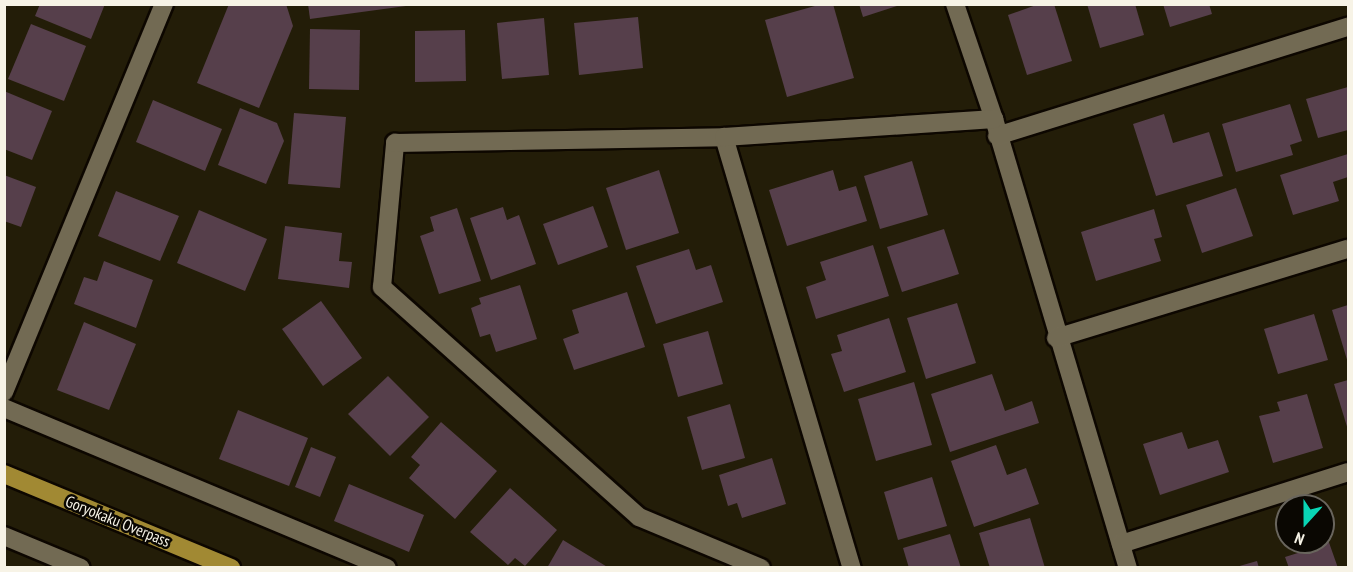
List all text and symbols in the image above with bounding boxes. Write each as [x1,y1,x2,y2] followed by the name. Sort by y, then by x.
[63,491,173,551] street label: Goryokaku Overpass
[1275,494,1335,554] north arrow
[1292,528,1307,550] text: N

